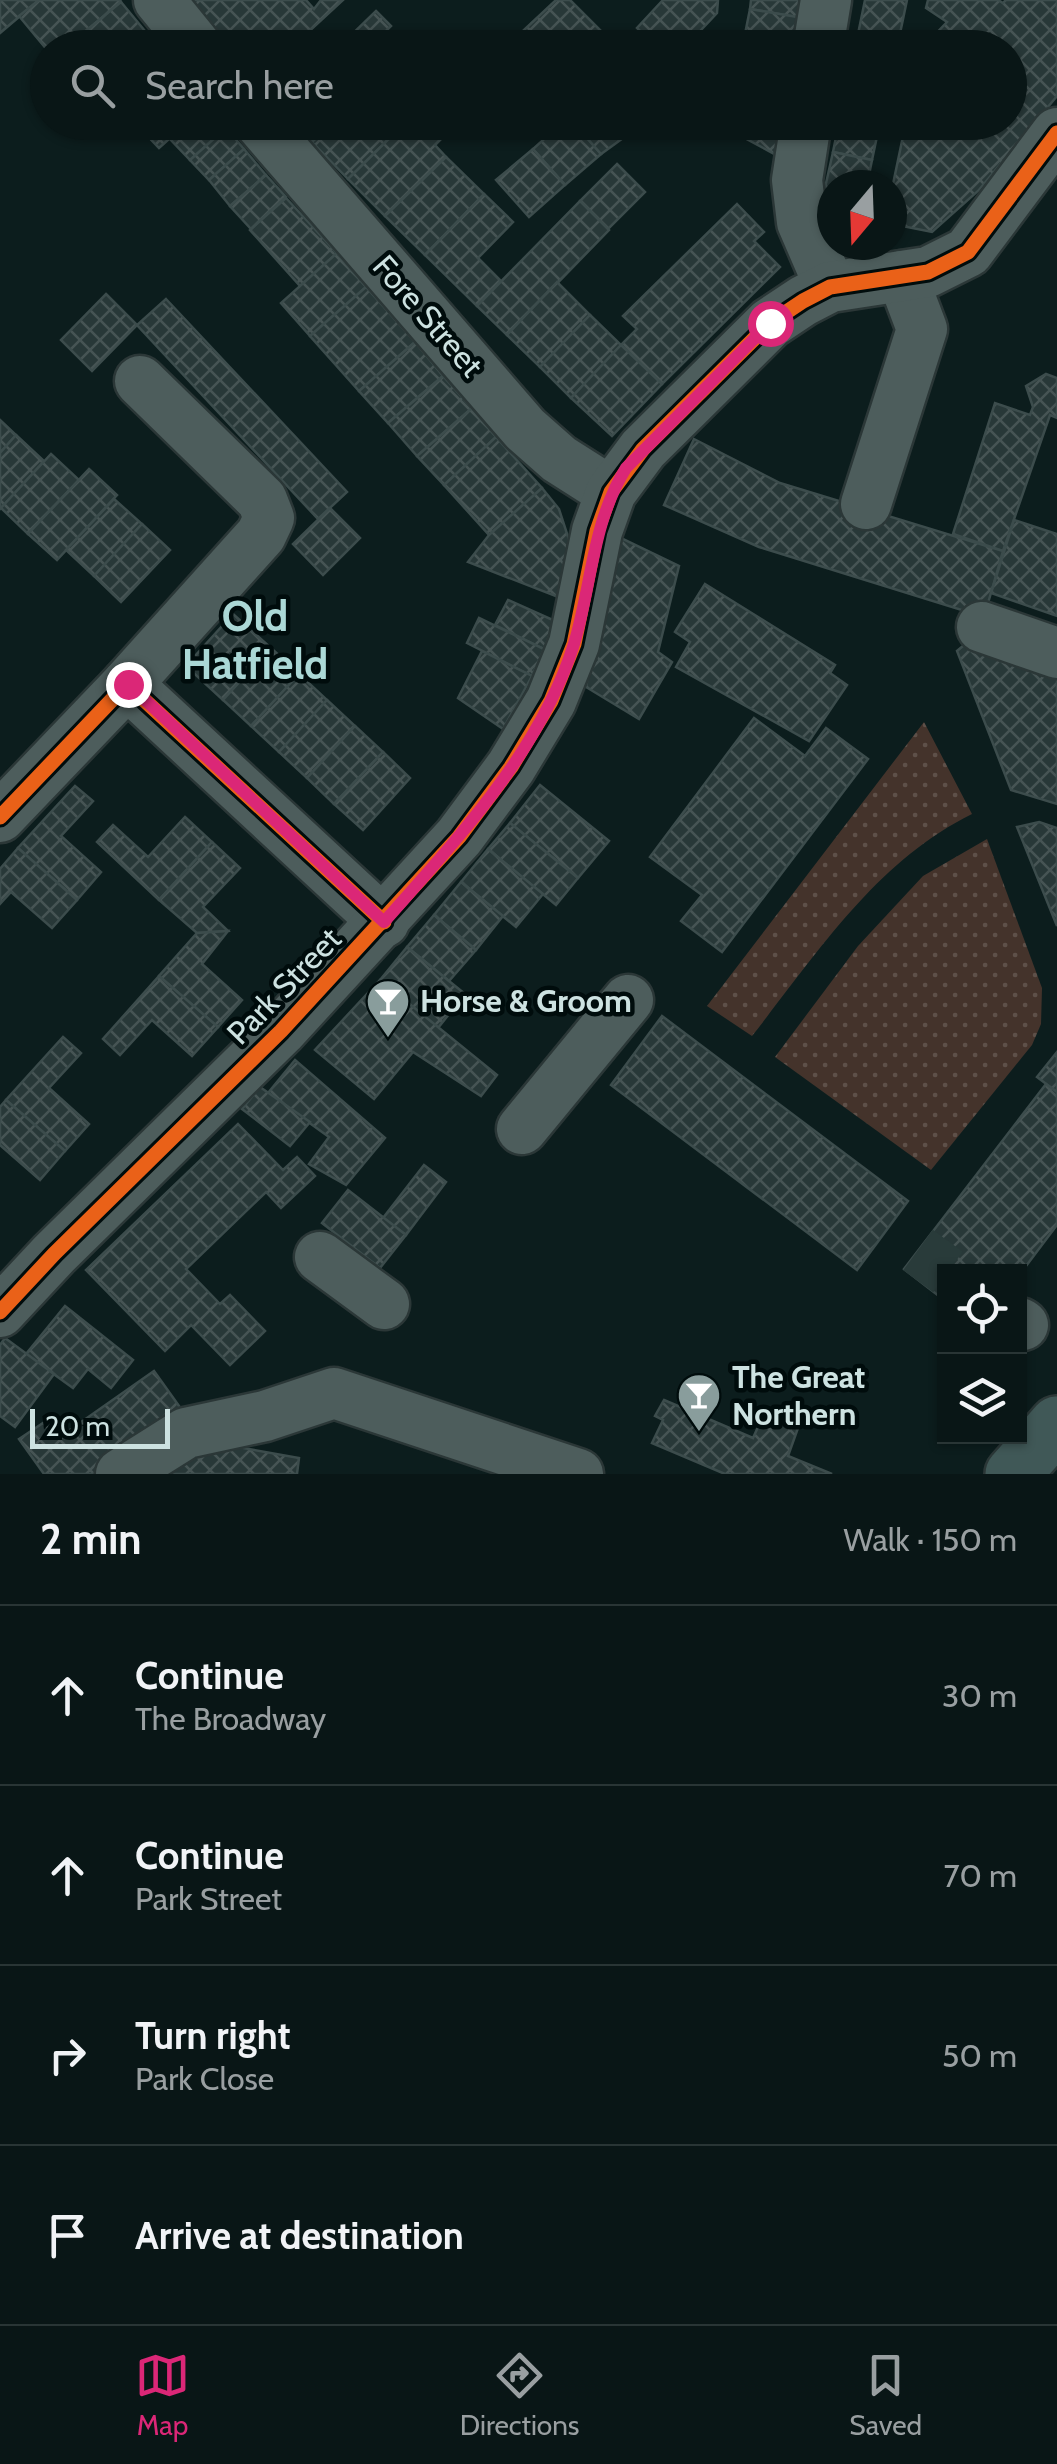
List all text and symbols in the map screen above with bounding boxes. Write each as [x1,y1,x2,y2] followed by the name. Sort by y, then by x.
[30,30,1027,140] search box
[65,58,120,113] icon: search
[145,62,334,109] text: Search here
[817,170,907,260] north arrow
[365,247,492,385] street label: Fore Street
[748,301,794,347] route start
[182,590,328,690] district label: Old Hatfield
[106,662,152,708] route end
[219,919,349,1052] street label: Park Street
[365,978,411,1039] bar icon: Horse & Groom
[420,981,632,1020] place label: Horse & Groom
[937,1264,1027,1444] map controls
[937,1264,1027,1354] button: locate
[937,1354,1027,1444] button: layers
[732,1357,865,1433] place label: The Great Northern
[676,1372,722,1433] bar icon: The Great Northern
[30,1404,170,1448] scale bar
[45,1409,110,1443] text: 20 m
[40,1513,141,1565] text: 2 min
[843,1520,1017,1559] text: Walk · 150 m
[135,1652,284,1699] text: Continue
[40,1668,95,1723] icon: ahead
[942,1676,1017,1715] text: 30 m
[135,1699,326,1738] text: The Broadway
[135,1832,284,1879] text: Continue
[40,1848,95,1903] icon: ahead
[944,1856,1017,1895] text: 70 m
[135,1879,282,1918] text: Park Street
[135,2012,291,2059] text: Turn right
[40,2028,95,2083] icon: right
[942,2036,1017,2075] text: 50 m
[135,2059,274,2098] text: Park Close
[40,2208,95,2263] icon: arrive
[135,2212,464,2259] text: Arrive at destination
[135,2348,190,2442] tab: Map
[460,2348,579,2442] tab: Directions
[849,2348,922,2442] tab: Saved

